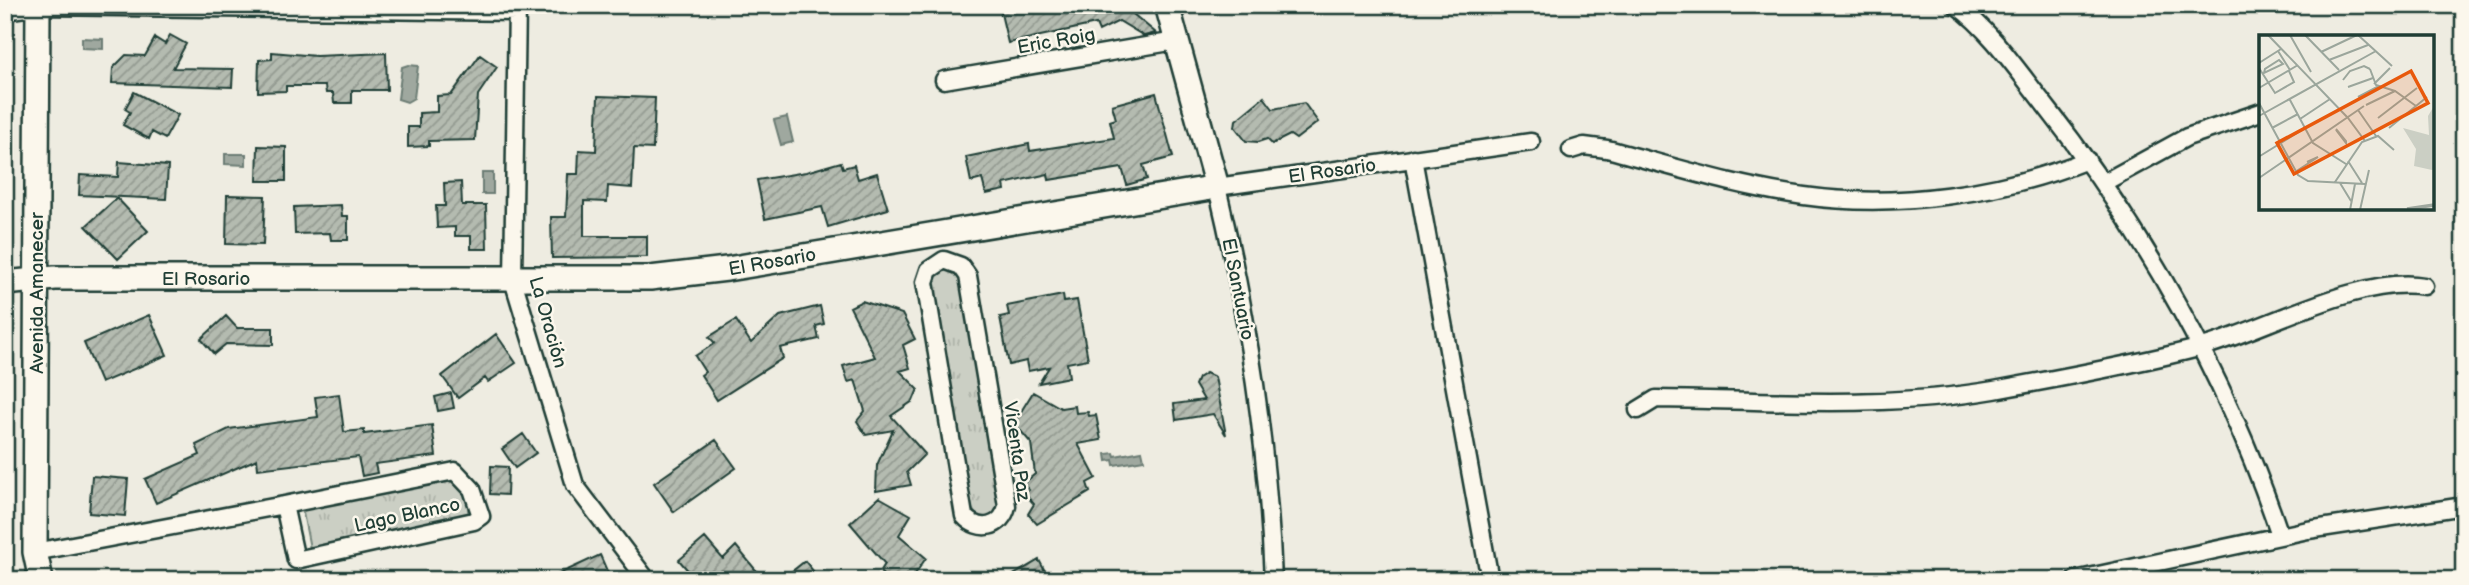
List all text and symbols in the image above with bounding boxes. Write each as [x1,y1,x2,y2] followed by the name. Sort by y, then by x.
[1015,23,1097,60] street label: Eric Roig
[2259,35,2434,210] inset map
[1287,154,1378,189] street label: El Rosario
[26,211,49,374] street label: Avenida Amanecer
[1216,236,1259,342] street label: El Santuario
[727,243,818,281] street label: El Rosario
[162,268,250,291] street label: El Rosario
[524,274,572,371] street label: La Oración
[998,400,1035,503] street label: Vicenta Paz
[352,493,462,538] street label: Lago Blanco

